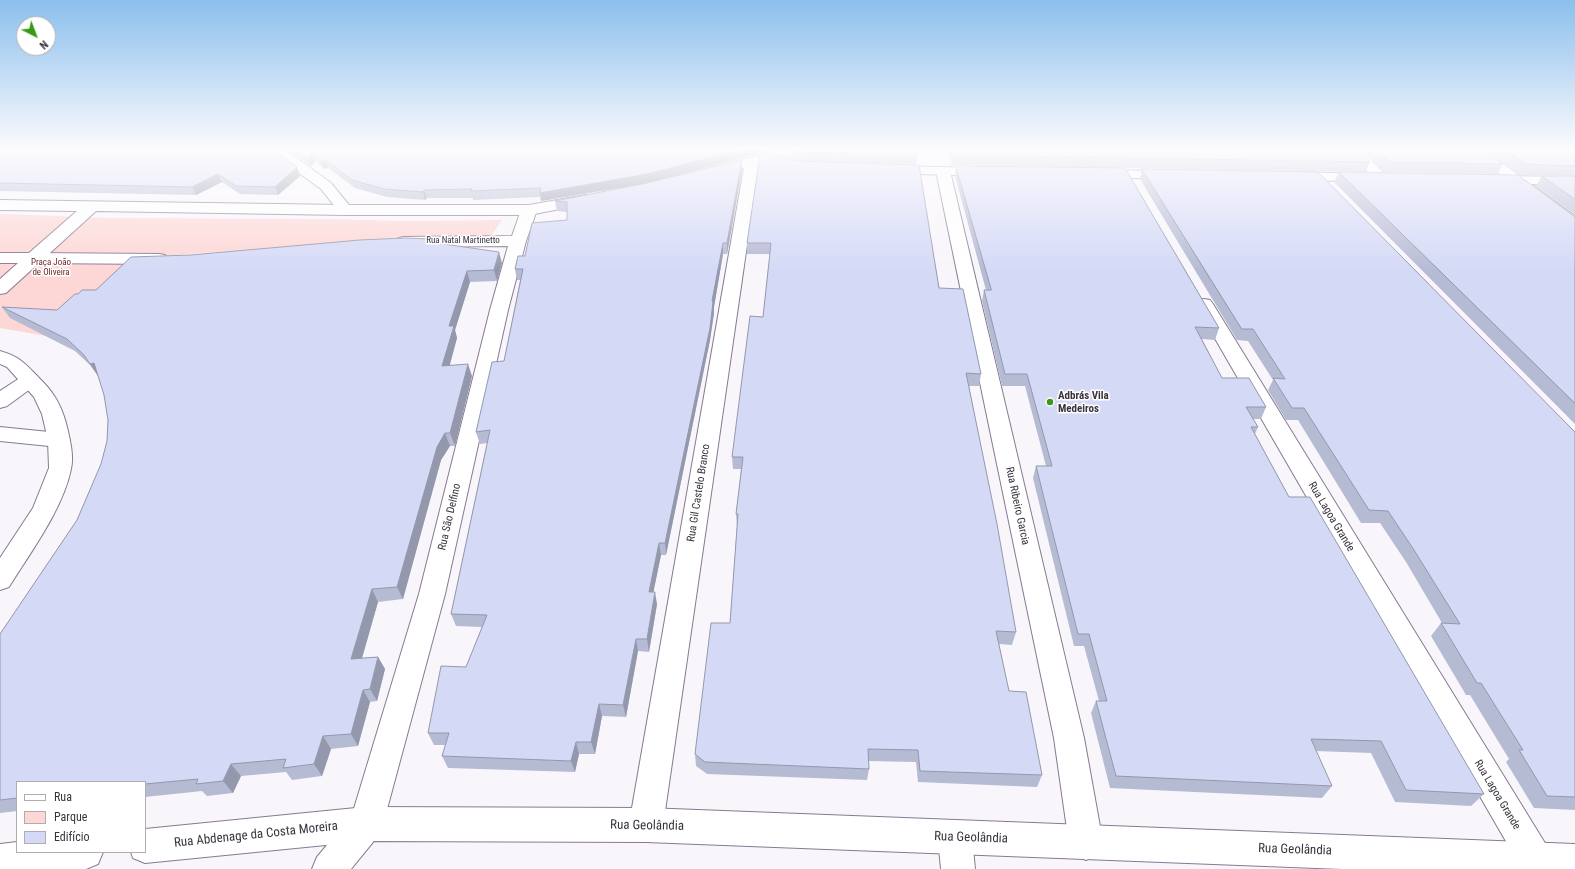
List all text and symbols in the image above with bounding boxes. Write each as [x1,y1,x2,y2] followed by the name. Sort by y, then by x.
[16,16,56,56] north arrow
[37,37,51,52] text: N
[426,236,500,246] street label: Rua Natal Martinetto
[31,258,71,279] park label: Praça João de Oliveira
[1058,389,1109,415] place label: Adbrás Vila Medeiros
[1045,397,1055,407] marker: Adbrás Vila Medeiros
[685,443,713,543] street label: Rua Gil Castelo Branco
[1002,466,1032,546] street label: Rua Ribeiro Garcia
[1305,480,1357,554] street label: Rua Lagoa Grande
[436,482,464,552] street label: Rua São Delfino
[1471,758,1523,832] street label: Rua Lagoa Grande
[16,781,146,853] legend
[54,790,72,804] text: Rua
[54,810,87,824] text: Parque
[610,818,684,834] street label: Rua Geolândia
[173,819,339,851] street label: Rua Abdenage da Costa Moreira
[934,829,1008,847] street label: Rua Geolândia
[54,830,90,844] text: Edifício
[1258,841,1332,859] street label: Rua Geolândia

